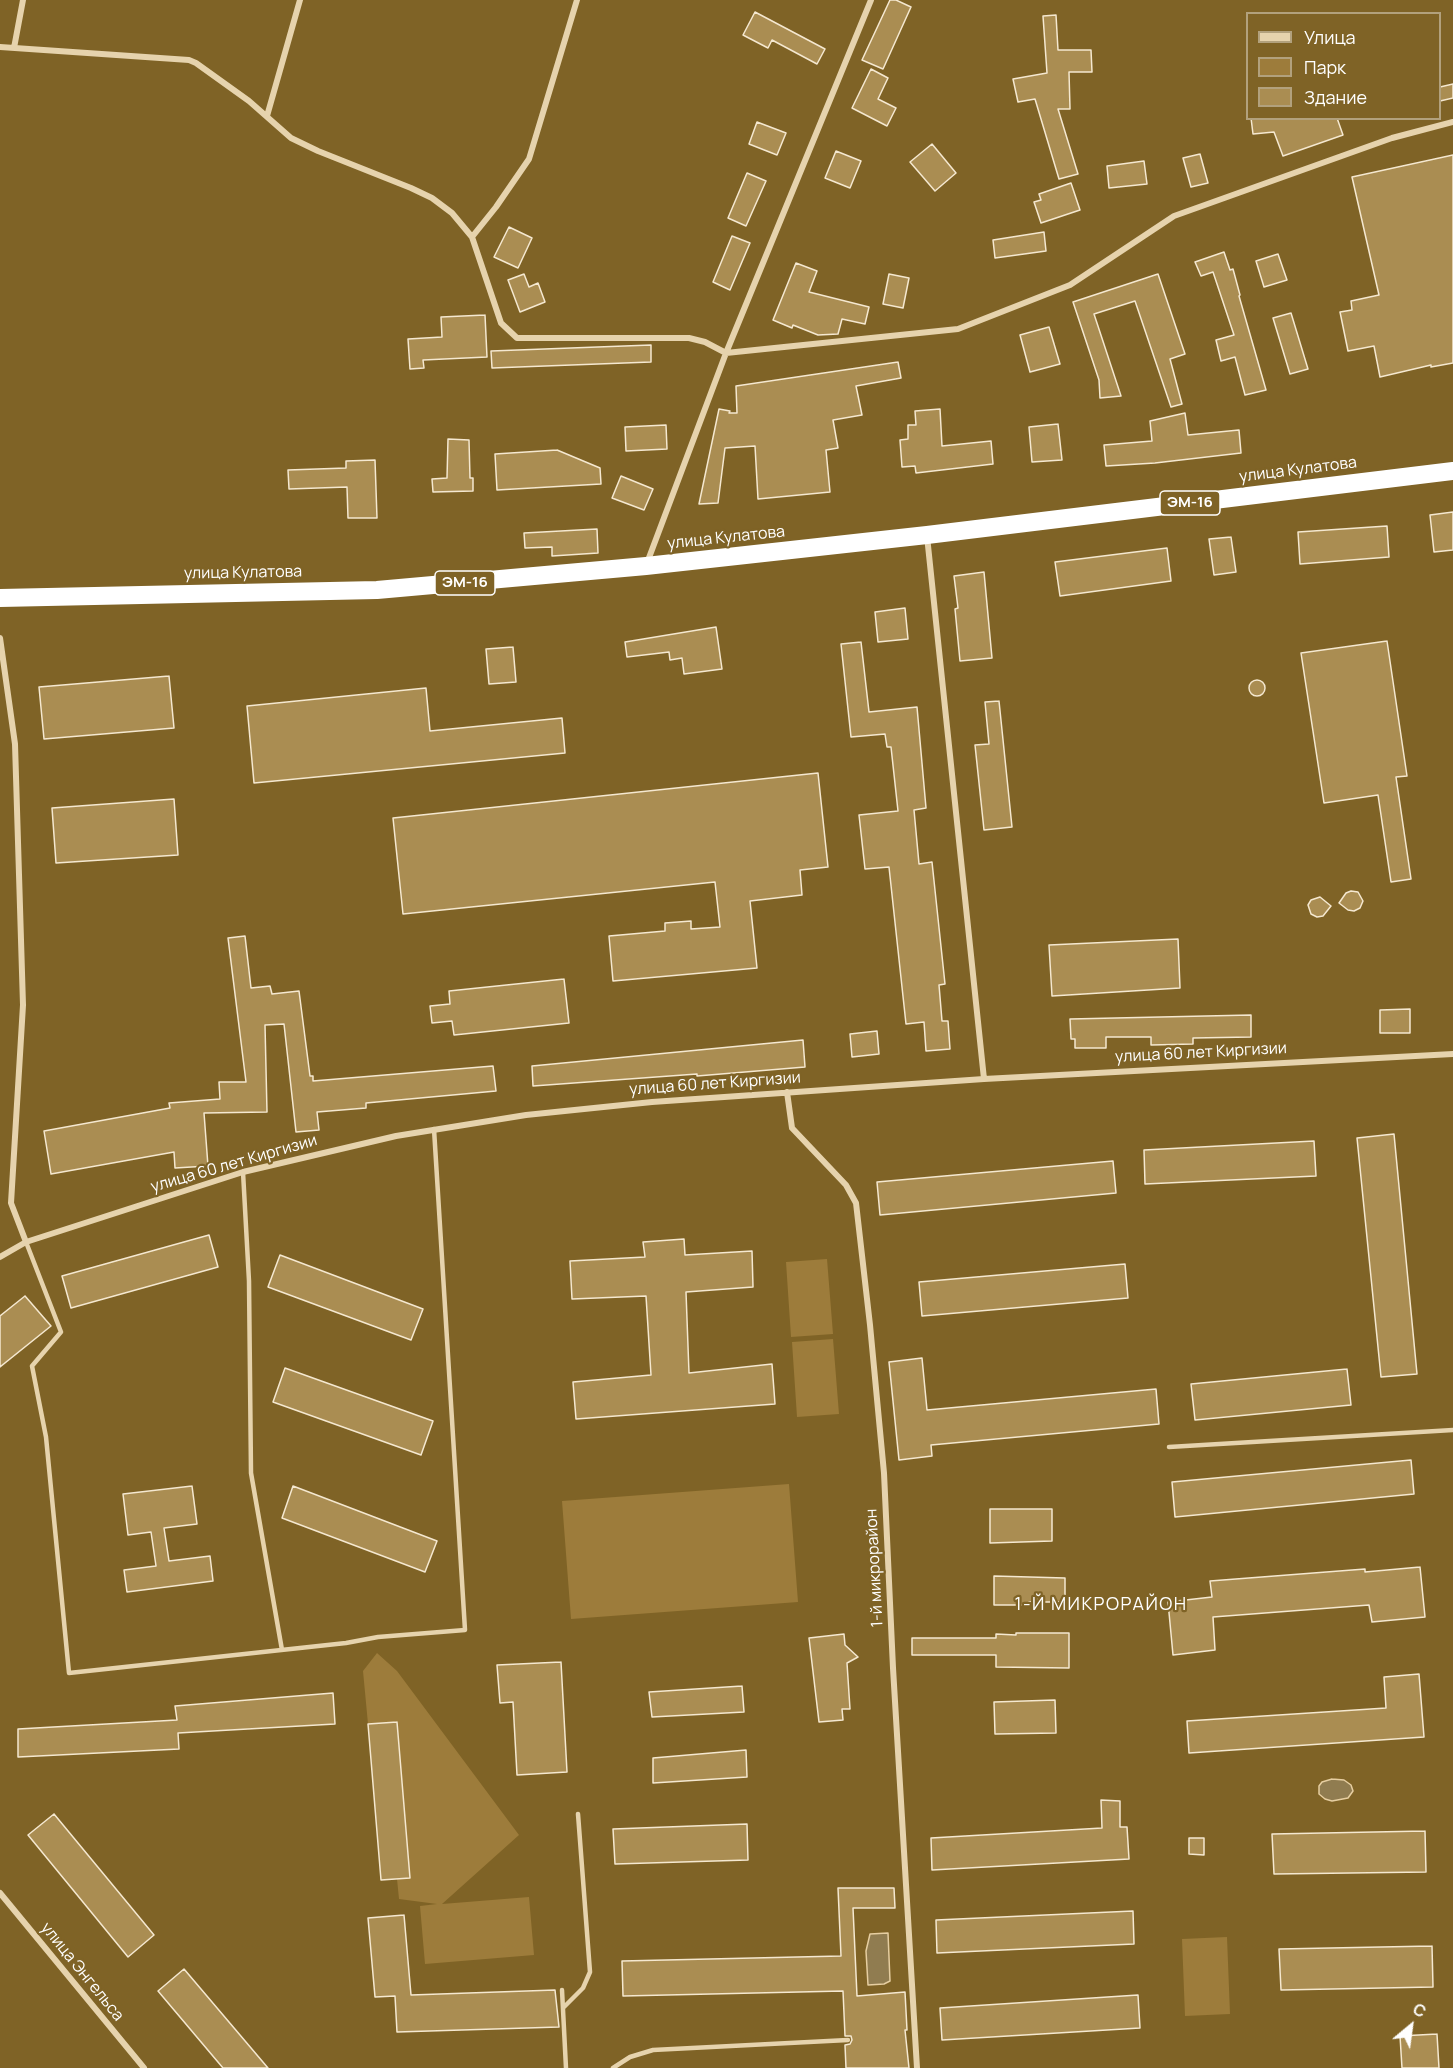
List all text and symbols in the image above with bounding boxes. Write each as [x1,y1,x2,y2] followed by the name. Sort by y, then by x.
[1246,12,1441,120] legend
[1304,25,1356,49] text: Улица
[1304,55,1346,79] text: Парк
[1304,85,1367,109] text: Здание
[1238,453,1358,487] street label: улица Кулатова
[1160,491,1220,515] road number: ЭМ-16
[666,522,786,554] street label: улица Кулатова
[184,562,302,584] street label: улица Кулатова
[435,571,495,595] road number: ЭМ-16
[1115,1039,1287,1067] street label: улица 60 лет Киргизии
[629,1068,801,1100] street label: улица 60 лет Киргизии
[149,1131,319,1197] street label: улица 60 лет Киргизии
[862,1508,888,1628] street label: 1-й микрорайон
[1014,1594,1188,1616] district label: 1-Й МИКРОРАЙОН
[36,1919,128,2025] street label: улица Энгельса
[1381,1996,1441,2056] north arrow
[1409,1998,1430,2023] text: С

